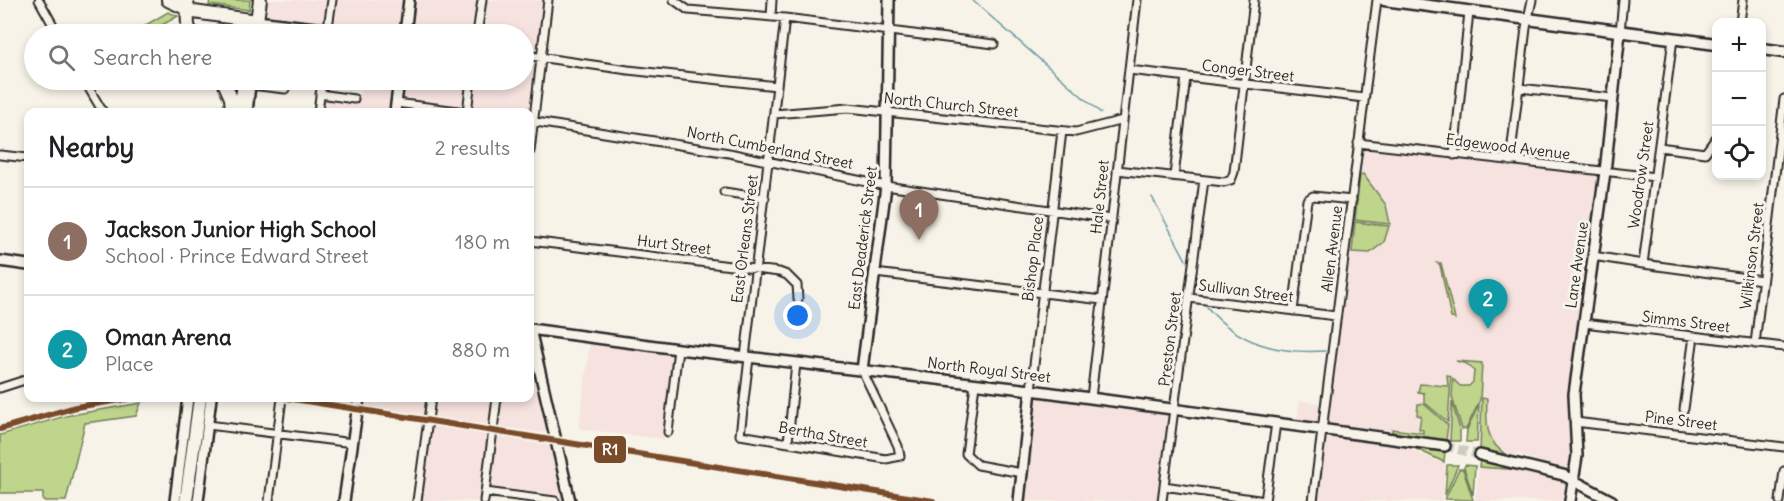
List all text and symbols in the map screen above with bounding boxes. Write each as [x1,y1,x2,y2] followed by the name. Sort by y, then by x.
[1712,18,1766,180] map controls
[1712,18,1766,72] button: +
[24,24,534,90] search box
[45,41,78,74] icon: search
[93,43,212,71] text: Search here
[1201,55,1295,86] street label: Conger Street
[1712,72,1766,126] button: −
[883,88,1019,121] street label: North Church Street
[1624,120,1657,230] street label: Woodrow Street
[685,122,855,173] street label: North Cumberland Street
[1712,126,1766,180] button: locate
[1445,129,1571,164] street label: Edgewood Avenue
[48,131,134,164] text: Nearby
[435,135,510,160] text: 2 results
[1086,159,1113,235] street label: Hale Street
[844,165,881,311] street label: East Deaderick Street
[727,174,762,304] street label: East Orleans Street
[900,190,938,240] pin: 1
[1736,201,1767,311] street label: Wilkinson Street
[1317,205,1346,293] street label: Allen Avenue
[105,215,376,243] text: Jackson Junior High School
[1018,215,1047,303] street label: Bishop Place
[1561,220,1592,309] street label: Lane Avenue
[64,229,71,254] text: 1
[455,229,510,254] text: 180 m
[636,231,712,258] street label: Hurt Street
[105,243,369,268] text: School · Prince Edward Street
[1198,275,1294,306] street label: Sullivan Street
[1468,280,1508,329] pin: 2
[1154,290,1185,387] street label: Preston Street
[783,301,812,330] your location
[1641,307,1731,336] street label: Simms Street
[105,323,231,351] text: Oman Arena
[62,337,73,362] text: 2
[452,337,510,362] text: 880 m
[105,351,153,376] text: Place
[926,353,1052,386] street label: North Royal Street
[1644,407,1718,434] street label: Pine Street
[777,417,869,452] street label: Bertha Street
[593,435,627,464] line badge: R1
[602,439,618,459] text: R1

